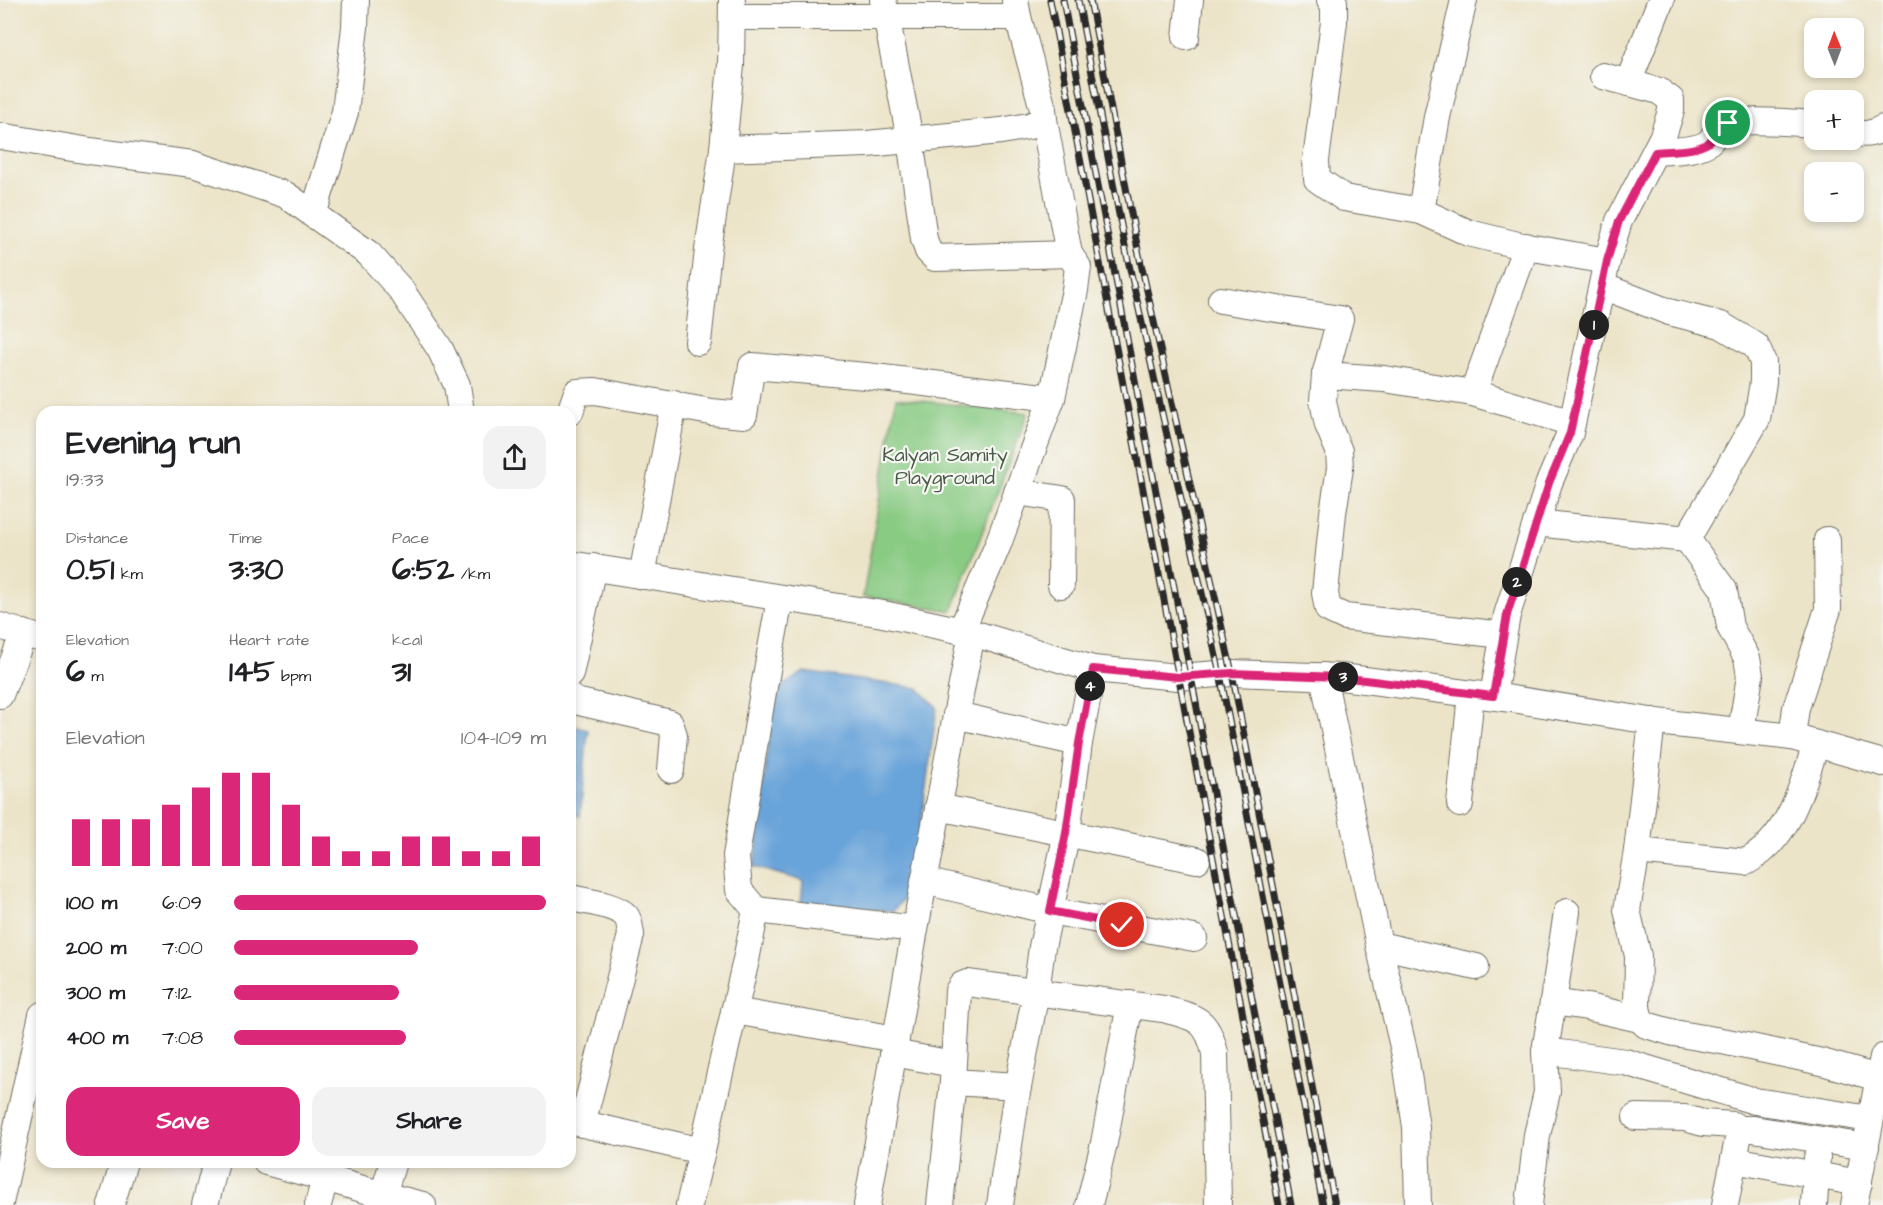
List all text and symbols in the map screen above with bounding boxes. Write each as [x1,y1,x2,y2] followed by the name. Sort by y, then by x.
[1804,18,1864,78] north arrow
[1804,18,1864,222] map controls
[1804,90,1864,150] button: +
[1702,97,1753,148] pin
[1711,106,1744,139] icon: arrive
[1804,162,1864,222] button: −
[1579,310,1609,340] pin: 1
[1593,314,1595,336] text: 1
[66,420,240,466] text: Evening run
[483,426,546,489] button: share
[882,441,1008,493] park label: Kalyan Samity Playground
[66,466,104,494] text: 19:33
[66,527,128,549] text: Distance
[229,527,263,549] text: Time
[392,527,429,549] text: Pace
[66,549,114,591] text: 0.51
[229,549,283,591] text: 3:30
[392,549,454,591] text: 6:52
[114,563,143,585] text: km
[454,563,490,585] text: /km
[1502,567,1532,597] pin: 2
[1512,571,1522,593] text: 2
[66,629,129,651] text: Elevation
[229,629,309,651] text: Heart rate
[392,629,423,651] text: kcal
[66,651,85,693] text: 6
[229,651,275,693] text: 145
[392,651,411,693] text: 31
[1328,662,1358,692] pin: 3
[85,665,104,687] text: m
[275,665,311,687] text: bpm
[1339,666,1347,688] text: 3
[1075,671,1105,701] pin: 4
[1085,675,1095,697] text: 4
[66,724,145,752] text: Elevation
[461,724,546,752] text: 104–109 m
[66,889,117,917] text: 100 m
[162,889,202,917] text: 6:09
[1096,899,1147,950] pin
[1105,908,1138,941] icon: check
[66,934,126,962] text: 200 m
[162,934,203,962] text: 7:00
[66,979,125,1007] text: 300 m
[162,979,192,1007] text: 7:12
[66,1024,128,1052] text: 400 m
[162,1024,203,1052] text: 7:08
[66,1087,300,1156] button: Save
[312,1087,546,1156] button: Share

